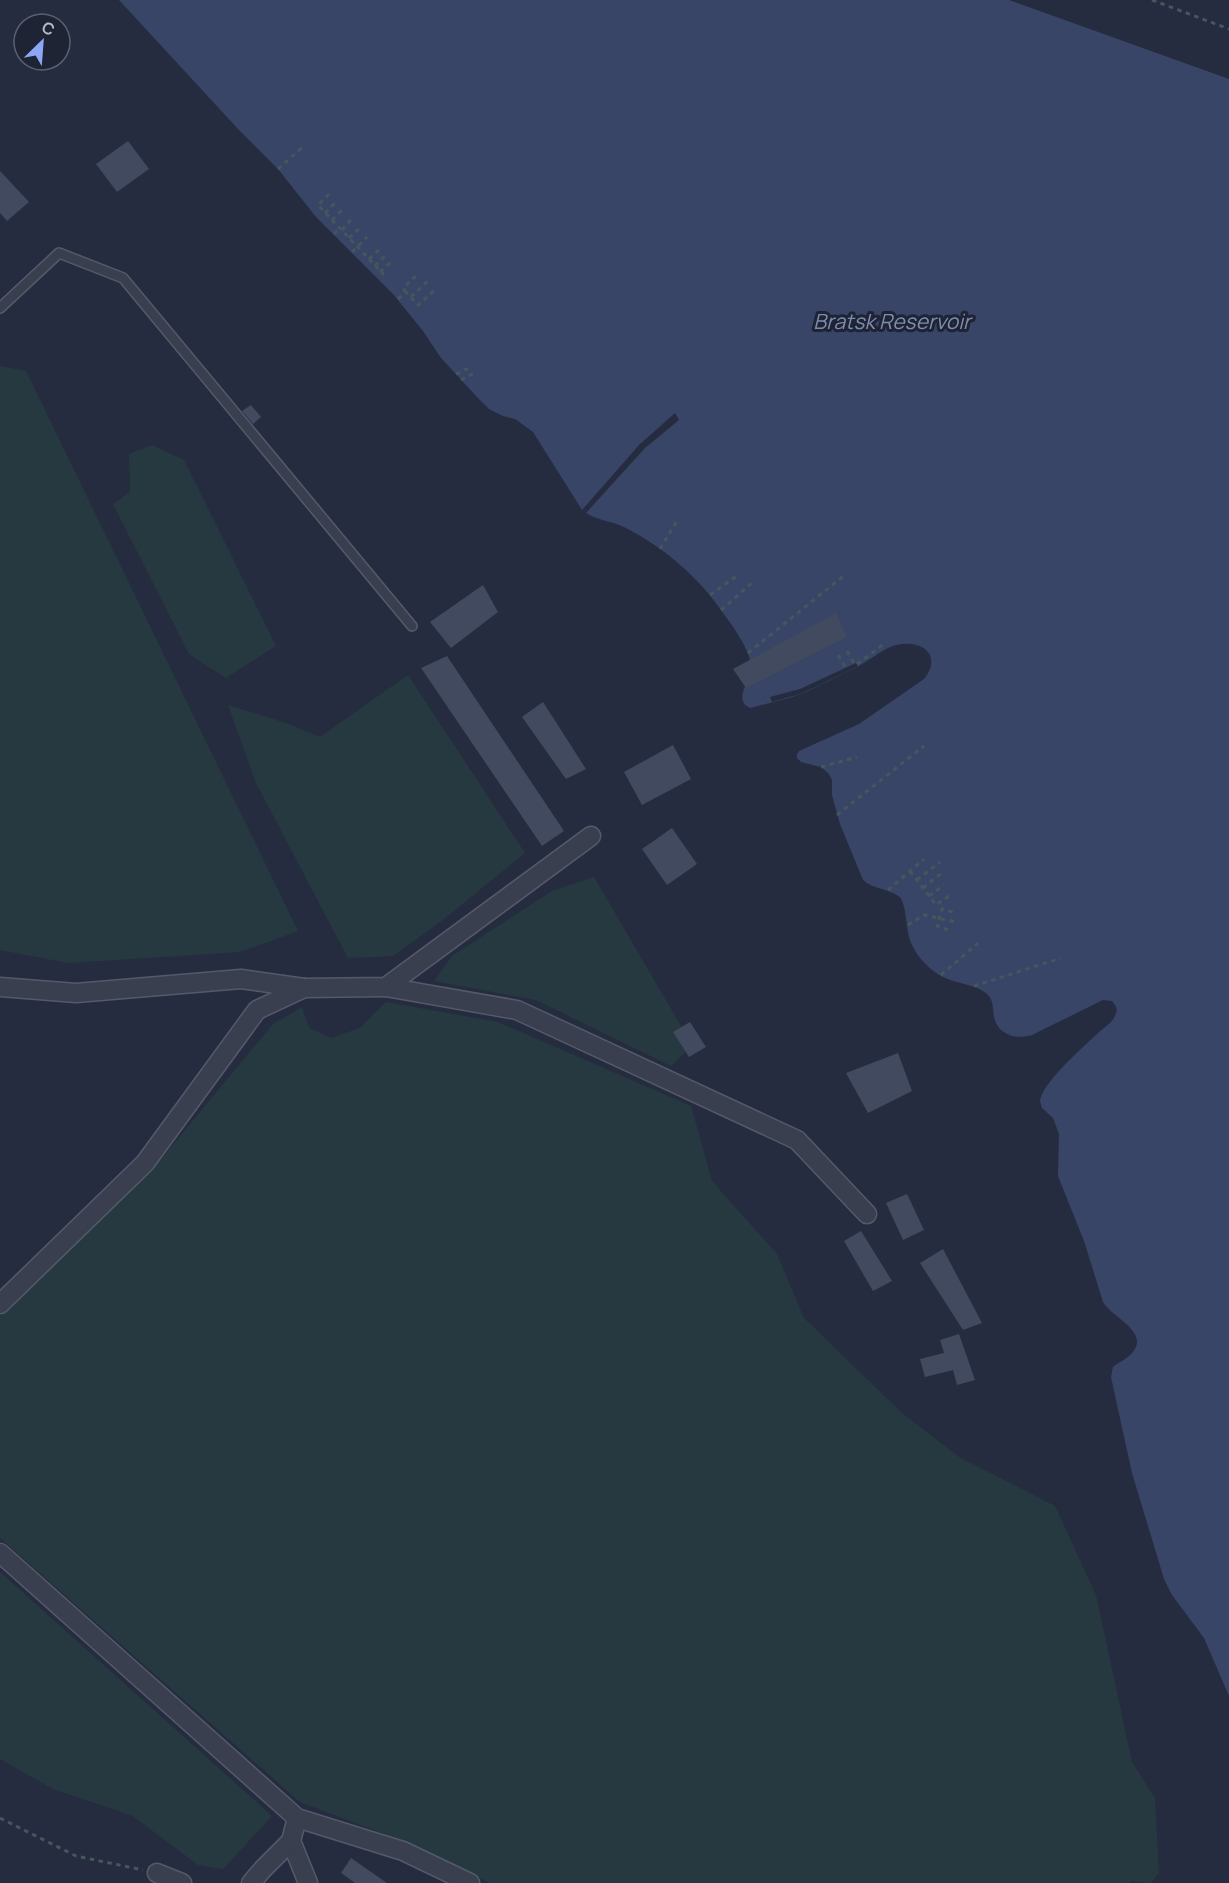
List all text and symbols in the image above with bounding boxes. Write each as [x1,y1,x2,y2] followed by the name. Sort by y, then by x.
[12,12,72,72] north arrow
[38,16,59,41] text: С
[813,307,973,335] water label: Bratsk Reservoir

